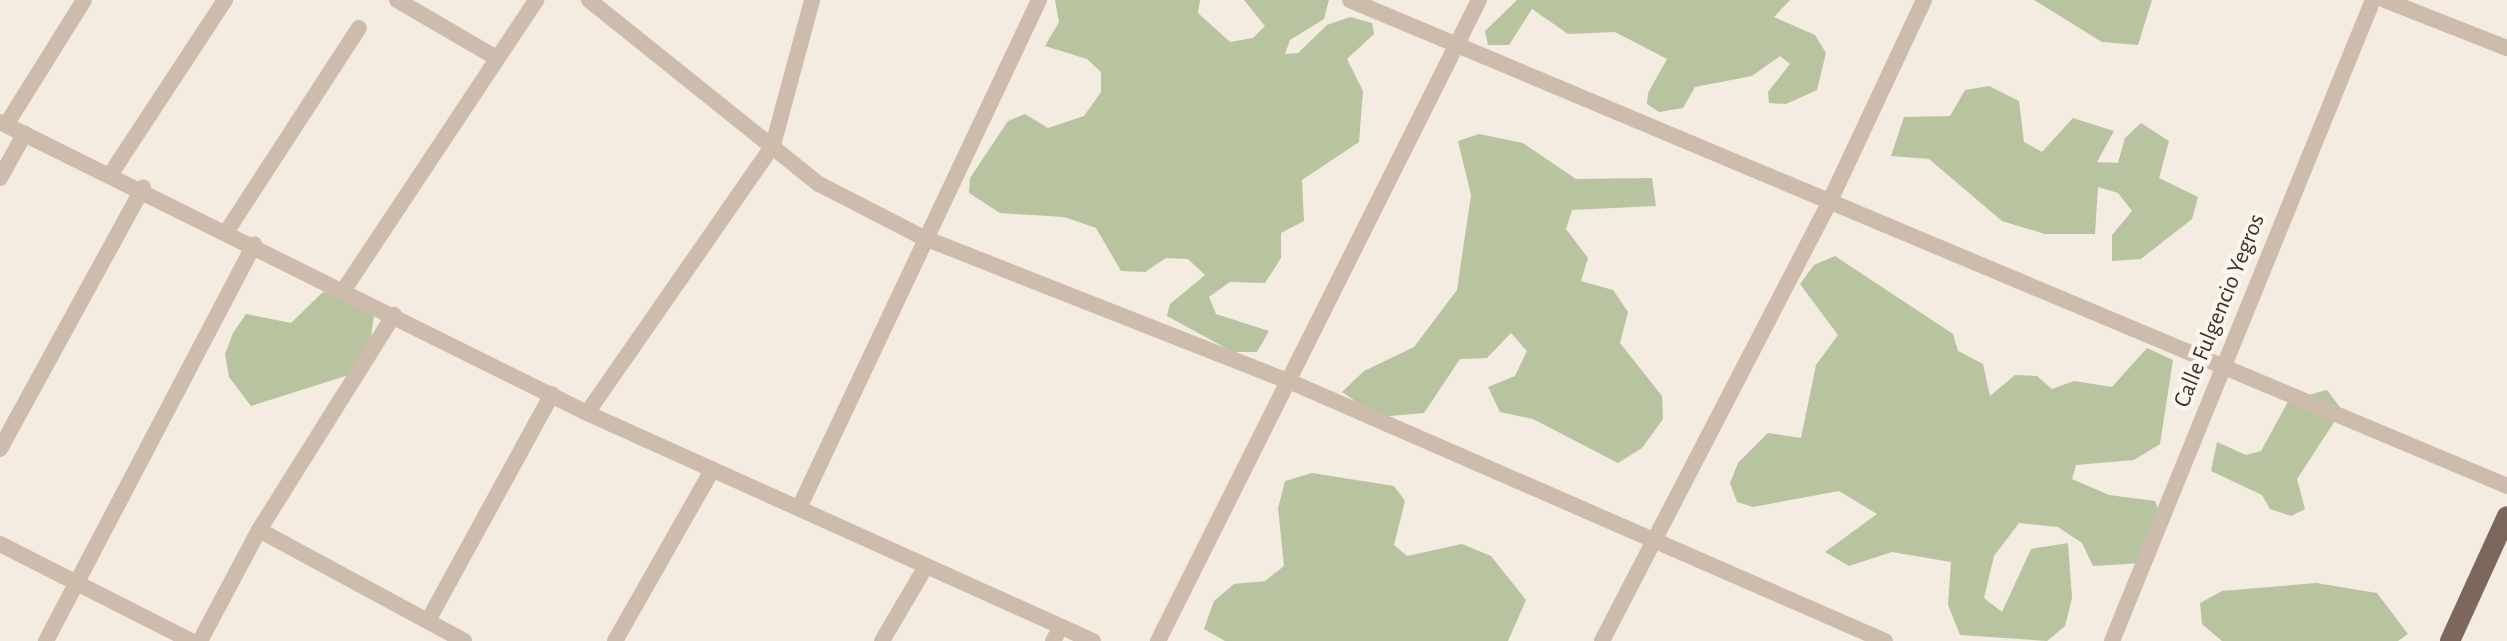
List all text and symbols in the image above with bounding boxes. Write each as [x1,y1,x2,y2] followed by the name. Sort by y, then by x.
[2168,210,2272,412] street label: Calle Fulgencio Yegros

